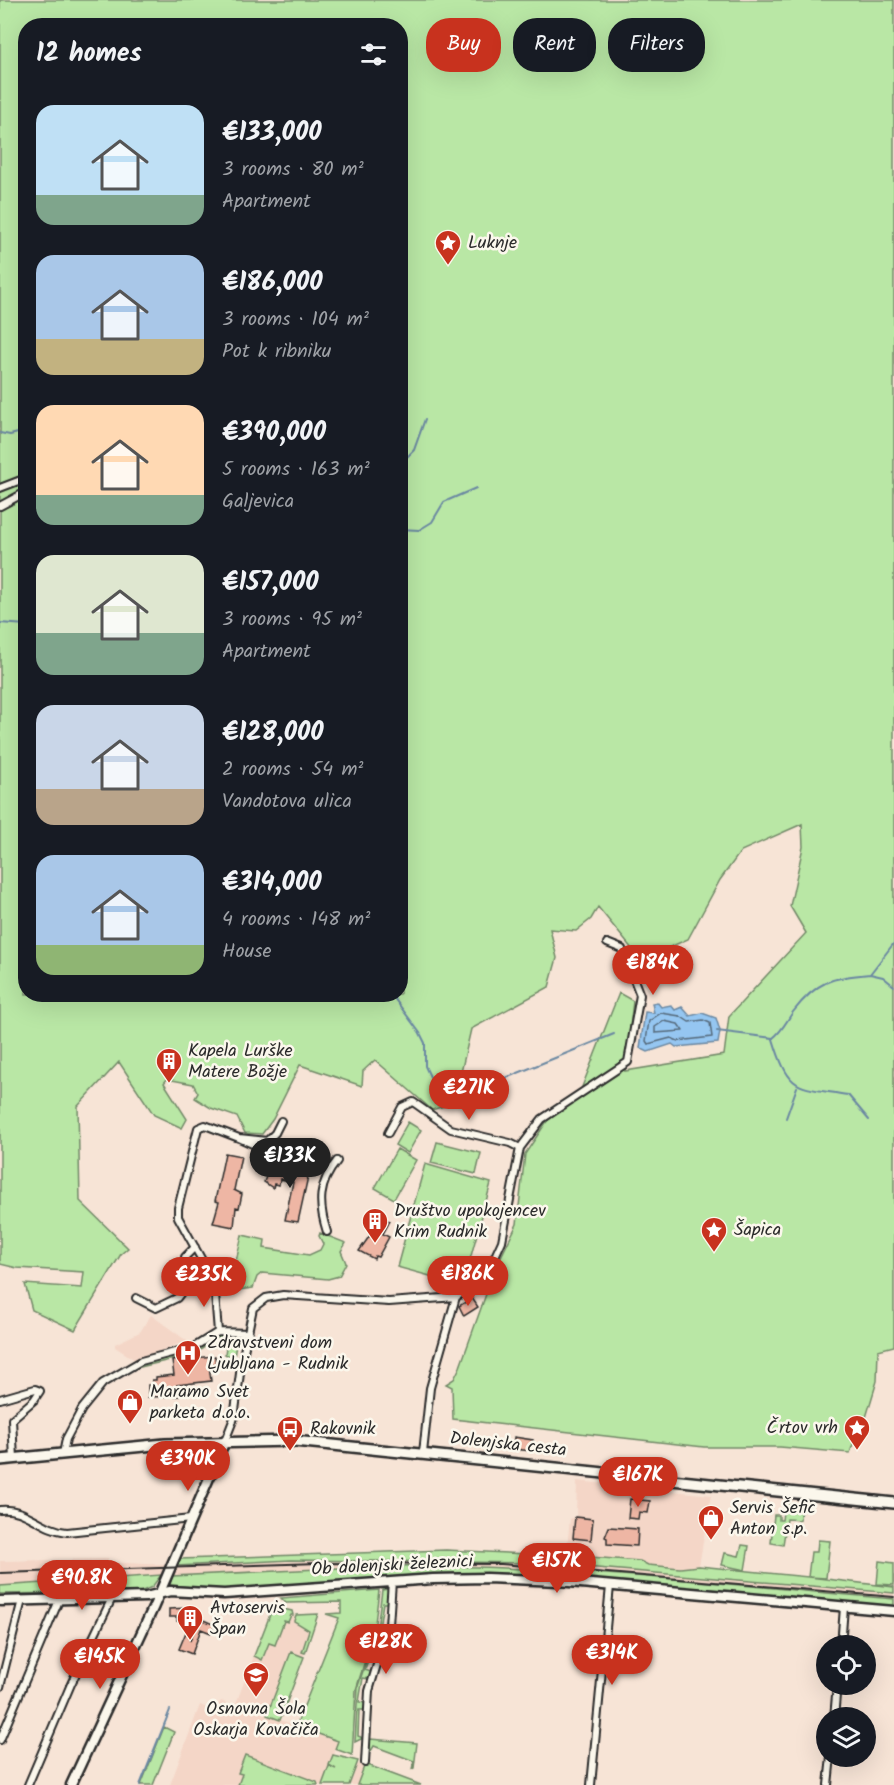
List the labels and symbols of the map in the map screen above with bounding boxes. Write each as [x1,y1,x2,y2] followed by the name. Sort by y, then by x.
[433,228,463,266] place icon: Luknje
[468,229,517,258] place label: Luknje
[611,945,695,996] pin: €184K
[188,1037,293,1087] place label: Kapela Lurške Matere Božje
[154,1046,184,1084] building icon: Kapela Lurške Matere Božje
[427,1070,511,1121] pin: €271K
[248,1138,332,1189] pin: €133K
[394,1197,546,1247] place label: Društvo upokojencev Krim Rudnik
[360,1206,390,1244] building icon: Društvo upokojencev Krim Rudnik
[699,1215,729,1253] place icon: Šapica
[734,1216,781,1245] place label: Šapica
[426,1256,510,1307] pin: €186K
[162,1257,246,1308] pin: €235K
[207,1329,349,1379] place label: Zdravstveni dom Ljubljana - Rudnik
[173,1338,203,1376] hospital icon: Zdravstveni dom Ljubljana - Rudnik
[149,1378,250,1428] place label: Maramo Svet parketa d.o.o.
[115,1387,145,1425] shop icon: Maramo Svet parketa d.o.o.
[842,1413,872,1451] place icon: Črtov vrh
[275,1414,305,1452] bus stop icon: Rakovnik
[766,1414,838,1443] place label: Črtov vrh
[310,1415,376,1444] place label: Rakovnik
[448,1424,568,1466] street label: Dolenjska cesta
[146,1441,230,1492] pin: €390K
[596,1457,680,1508] pin: €167K
[730,1494,815,1544] place label: Servis Šefic Anton s.p.
[696,1503,726,1541] shop icon: Servis Šefic Anton s.p.
[515,1543,599,1594] pin: €157K
[311,1547,474,1585] street label: Ob dolenjski železnici
[33,1560,131,1611] pin: €90.8K
[210,1594,285,1644] place label: Avtoservis Špan
[175,1603,205,1641] building icon: Avtoservis Špan
[344,1624,428,1675] pin: €128K
[570,1635,654,1686] pin: €314K
[58,1639,142,1690] pin: €145K
[241,1660,271,1698] school or university icon: Osnovna Šola Oskarja Kovačiča
[193,1695,319,1745] place label: Osnovna Šola Oskarja Kovačiča

